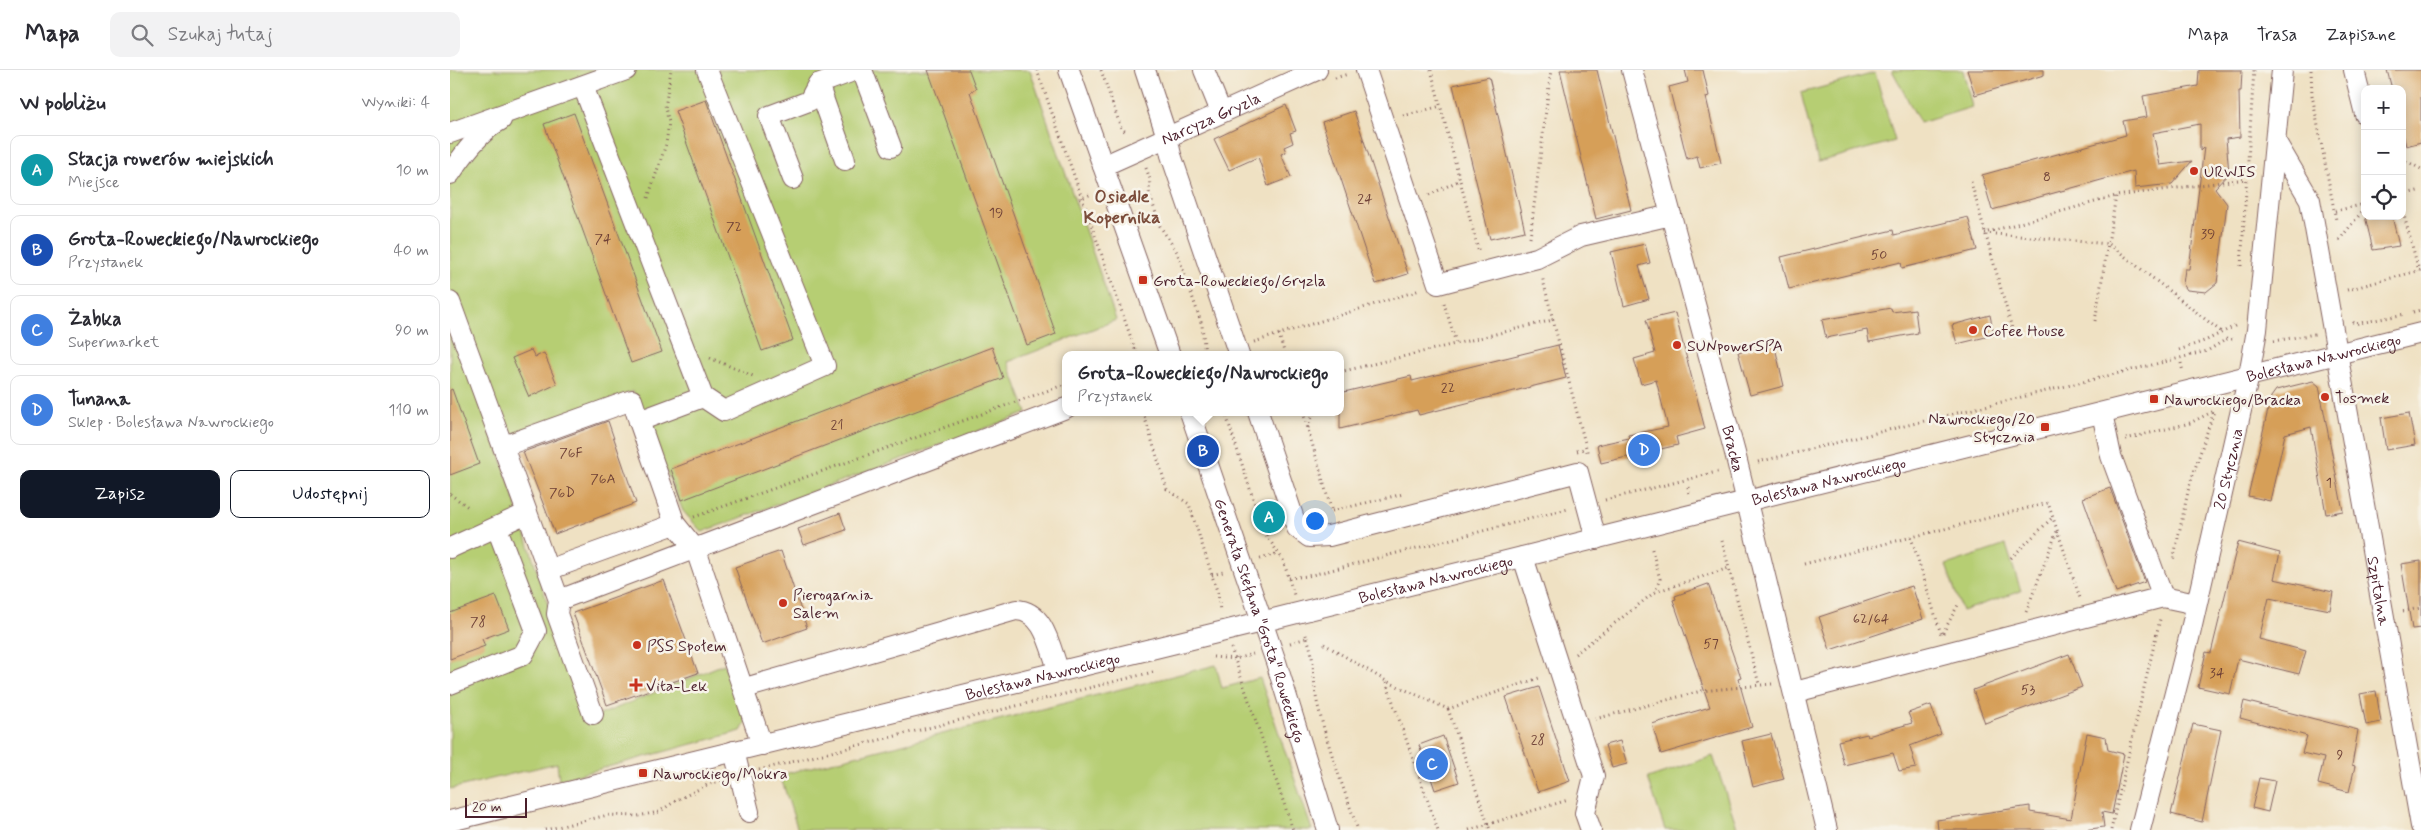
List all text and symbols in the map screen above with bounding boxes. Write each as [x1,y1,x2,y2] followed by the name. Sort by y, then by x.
[110,12,460,57] search box
[25,19,80,50] text: Mapa
[128,21,156,49] icon: search
[168,22,273,47] text: Szukaj tutaj
[2188,23,2229,47] text: Mapa
[2257,23,2297,47] text: Trasa
[2325,23,2396,47] text: Zapisane
[2361,85,2406,220] map controls
[2361,85,2406,130] button: +
[1158,88,1264,151] street label: Narcyza Gryzla
[20,89,106,117] text: W pobliżu
[361,92,430,113] text: Wyniki: 4
[2361,130,2406,175] button: −
[68,147,274,172] text: Stacja rowerów miejskich
[32,160,42,181] text: A
[396,160,429,181] text: 10 m
[2204,162,2255,183] place label: URWIS
[2188,165,2200,177] marker: URWIS
[2043,168,2051,186] house number: 8
[68,172,119,193] text: Miejsce
[2361,175,2406,220] button: locate
[1084,185,1160,230] district label: Osiedle Kopernika
[1357,190,1373,208] house number: 24
[989,204,1003,222] house number: 19
[726,218,742,236] house number: 72
[2201,225,2215,243] house number: 39
[68,227,319,252] text: Grota-Roweckiego/Nawrockiego
[595,230,612,248] house number: 74
[32,240,42,261] text: B
[393,240,429,261] text: 40 m
[1871,246,1887,264] house number: 50
[68,252,143,273] text: Przystanek
[1153,271,1326,293] place label: Grota-Roweckiego/Gryzla
[1137,274,1149,286] marker: Grota-Roweckiego/Gryzla
[68,307,121,332] text: Żabka
[31,320,43,341] text: C
[395,320,429,341] text: 90 m
[1983,321,2066,342] place label: Cofee House
[1967,324,1979,336] marker: Cofee House
[2245,329,2403,388] street label: Bolesława Nawrockiego
[68,332,159,353] text: Supermarket
[1687,336,1783,357] place label: SUNpowerSPA
[1671,339,1683,351] marker: SUNpowerSPA
[1062,351,1344,416] popup
[1078,361,1328,386] text: Grota-Roweckiego/Nawrockiego
[1441,379,1455,397] house number: 22
[1078,386,1153,407] text: Przystanek
[68,387,130,412] text: Tunana
[2335,388,2389,409] place label: Tosmek
[2164,390,2301,412] place label: Nawrockiego/Bracka
[2319,391,2331,403] marker: Tosmek
[2148,393,2160,405] marker: Nawrockiego/Bracka
[31,400,43,421] text: D
[388,400,429,421] text: 110 m
[1928,409,2035,448] place label: Nawrockiego/20 Stycznia
[68,412,274,433] text: Sklep · Bolesława Nawrockiego
[831,416,843,434] house number: 21
[2039,421,2051,433] marker: Nawrockiego/20 Stycznia
[1716,423,1748,474] street label: Bracka
[2210,426,2249,512] street label: 20 Stycznia
[1628,431,1660,469] pin: D
[1187,432,1219,470] pin: B
[559,444,583,462] house number: 76F
[1750,453,1908,511] street label: Bolesława Nawrockiego
[20,470,220,518] button: Zapisz
[230,470,430,518] button: Udostępnij
[590,470,616,488] house number: 76A
[2326,474,2332,492] house number: 1
[549,484,575,502] house number: 76D
[1208,496,1309,746] street label: Generała Stefana "Grota" Roweckiego
[1253,498,1285,536] pin: A
[1302,508,1328,534] your location
[1357,551,1515,609] street label: Bolesława Nawrockiego
[2361,555,2394,628] street label: Szpitalna
[793,585,873,624] place label: Pierogarnia Salem
[777,597,789,609] marker: Pierogarnia Salem
[1853,610,1890,628] house number: 62/64
[470,613,486,631] house number: 78
[1703,635,1719,653] house number: 57
[647,636,727,657] place label: PSS Społem
[631,639,643,651] marker: PSS Społem
[963,648,1122,706] street label: Bolesława Nawrockiego
[2210,664,2225,682] house number: 34
[646,676,707,697] place label: Vita-Lek
[630,679,642,691] marker: Vita-Lek
[2021,681,2035,699] house number: 53
[1531,731,1545,749] house number: 28
[1416,745,1448,783] pin: C
[2337,746,2344,764] house number: 9
[653,764,788,786] place label: Nawrockiego/Mokra
[637,767,649,779] marker: Nawrockiego/Mokra
[465,795,528,818] scale bar
[472,798,502,816] text: 20 m

